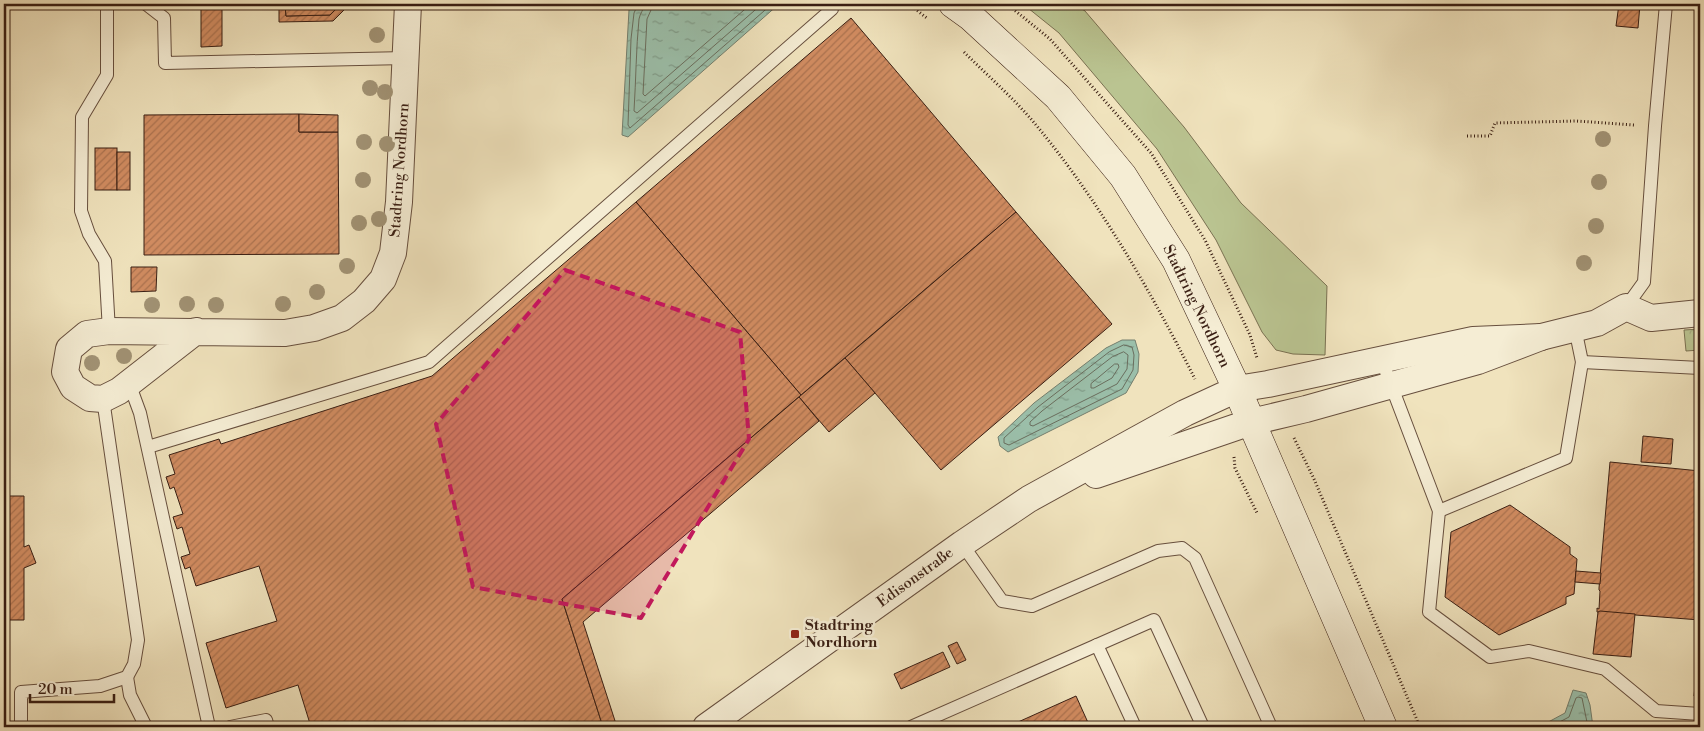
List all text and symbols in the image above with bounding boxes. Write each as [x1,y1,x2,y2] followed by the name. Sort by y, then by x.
[385,102,414,238] street label: Stadtring Nordhorn
[1159,242,1235,371] street label: Stadtring Nordhorn
[873,543,957,611] street label: Edisonstraße
[805,616,878,652] place label: Stadtring Nordhorn
[789,628,801,640] marker: Stadtring Nordhorn
[30,671,114,703] scale bar
[38,680,73,699] text: 20 m

